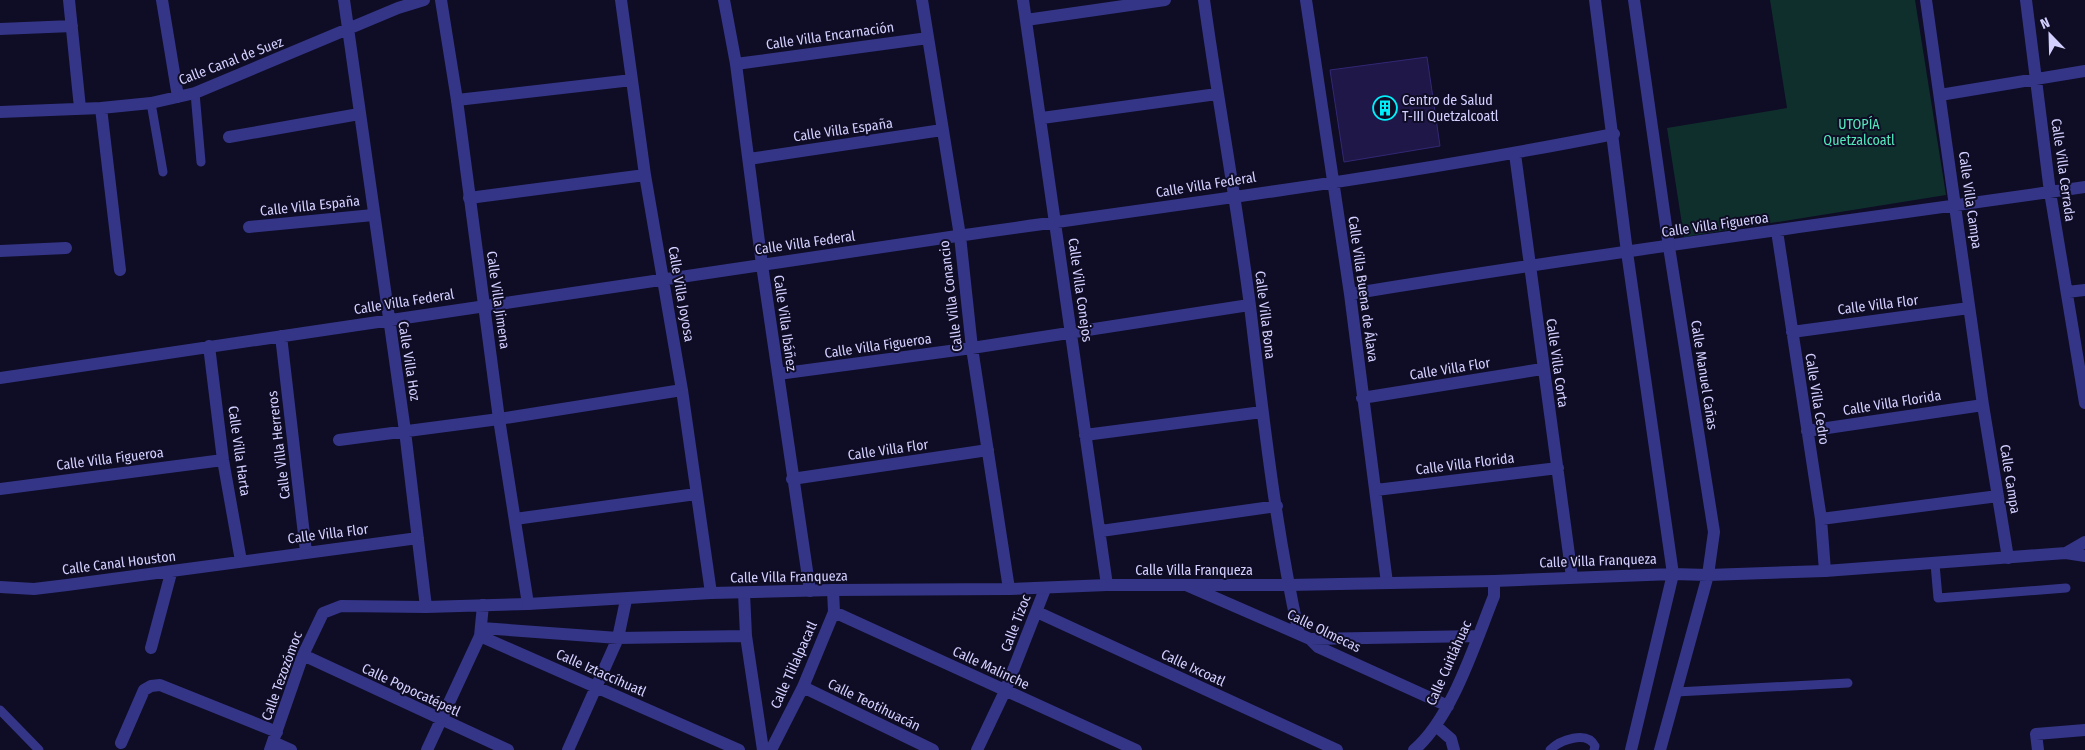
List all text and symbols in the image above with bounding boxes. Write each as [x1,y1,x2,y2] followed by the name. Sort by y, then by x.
[2025,10,2075,60] north arrow
[2038,14,2052,33] text: N
[765,19,895,53] street label: Calle Villa Encarnación
[176,33,286,89] street label: Calle Canal de Suez
[1402,92,1499,125] place label: Centro de Salud T-III Quetzalcoatl
[1372,95,1398,121] building icon: Centro de Salud T-III Quetzalcoatl
[792,115,894,145] street label: Calle Villa España
[1823,115,1895,149] park label: UTOPÍA Quetzalcoatl
[2047,117,2079,223] street label: Calle Villa Cerrada
[1955,150,1985,250] street label: Calle Villa Campa
[1155,169,1258,201] street label: Calle Villa Federal
[259,192,361,220] street label: Calle Villa España
[1660,209,1770,241] street label: Calle Villa Figueroa
[1344,215,1383,363] street label: Calle Villa Buena de Álava
[754,227,857,258] street label: Calle Villa Federal
[1064,237,1096,343] street label: Calle Villa Conejos
[936,239,966,353] street label: Calle Villa Conancio
[664,245,698,343] street label: Calle Villa Joyosa
[483,250,513,350] street label: Calle Villa Jimena
[1251,270,1279,360] street label: Calle Villa Bona
[770,274,800,373] street label: Calle Villa Ibáñez
[353,286,456,318] street label: Calle Villa Federal
[1837,292,1919,318] street label: Calle Villa Flor
[1542,317,1572,409] street label: Calle Villa Corta
[1687,319,1721,431] street label: Calle Manuel Cañas
[394,320,424,403] street label: Calle Villa Hoz
[823,330,933,362] street label: Calle Villa Figueroa
[1801,352,1833,446] street label: Calle Villa Cedro
[1409,354,1492,384] street label: Calle Villa Flor
[1842,387,1942,419] street label: Calle Villa Florida
[264,390,294,500] street label: Calle Villa Herreros
[224,405,254,497] street label: Calle Villa Harta
[847,436,930,464] street label: Calle Villa Flor
[1996,443,2024,515] street label: Calle Campa
[55,444,165,474] street label: Calle Villa Figueroa
[1415,450,1515,478] street label: Calle Villa Florida
[287,521,369,547] street label: Calle Villa Flor
[61,548,177,578] street label: Calle Canal Houston
[1539,550,1657,572] street label: Calle Villa Franqueza
[1135,562,1253,579] street label: Calle Villa Franqueza
[730,567,848,587] street label: Calle Villa Franqueza
[997,592,1035,654] street label: Calle Tizoc
[1284,606,1364,656] street label: Calle Olmecas
[767,618,821,711] street label: Calle Tlilalpacatl
[1423,618,1475,708] street label: Calle Cuitláhuac
[258,629,306,723] street label: Calle Tezozómoc
[950,643,1032,693] street label: Calle Malinche
[553,646,649,701] street label: Calle Iztaccíhuatl
[1158,646,1228,690] street label: Calle Ixcoatl
[359,660,463,720] street label: Calle Popocatépetl
[825,675,923,735] street label: Calle Teotihuacán

